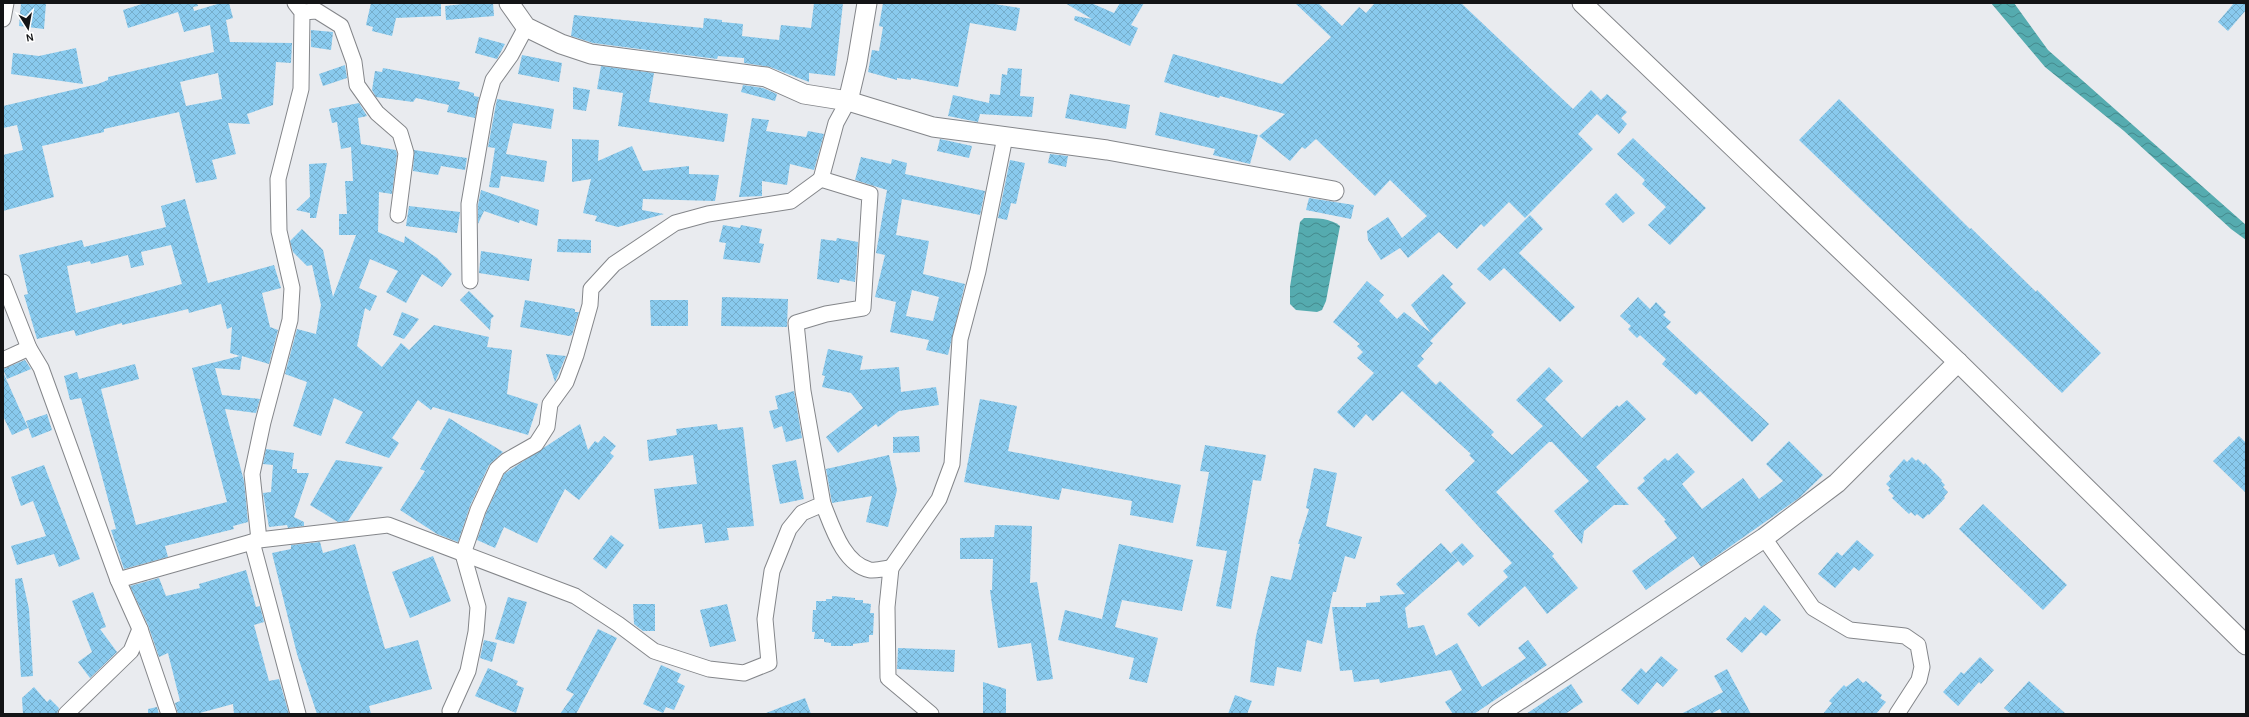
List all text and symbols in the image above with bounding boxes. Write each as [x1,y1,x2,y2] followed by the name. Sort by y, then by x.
[8,8,48,48] north arrow
[25,30,35,44] text: N

